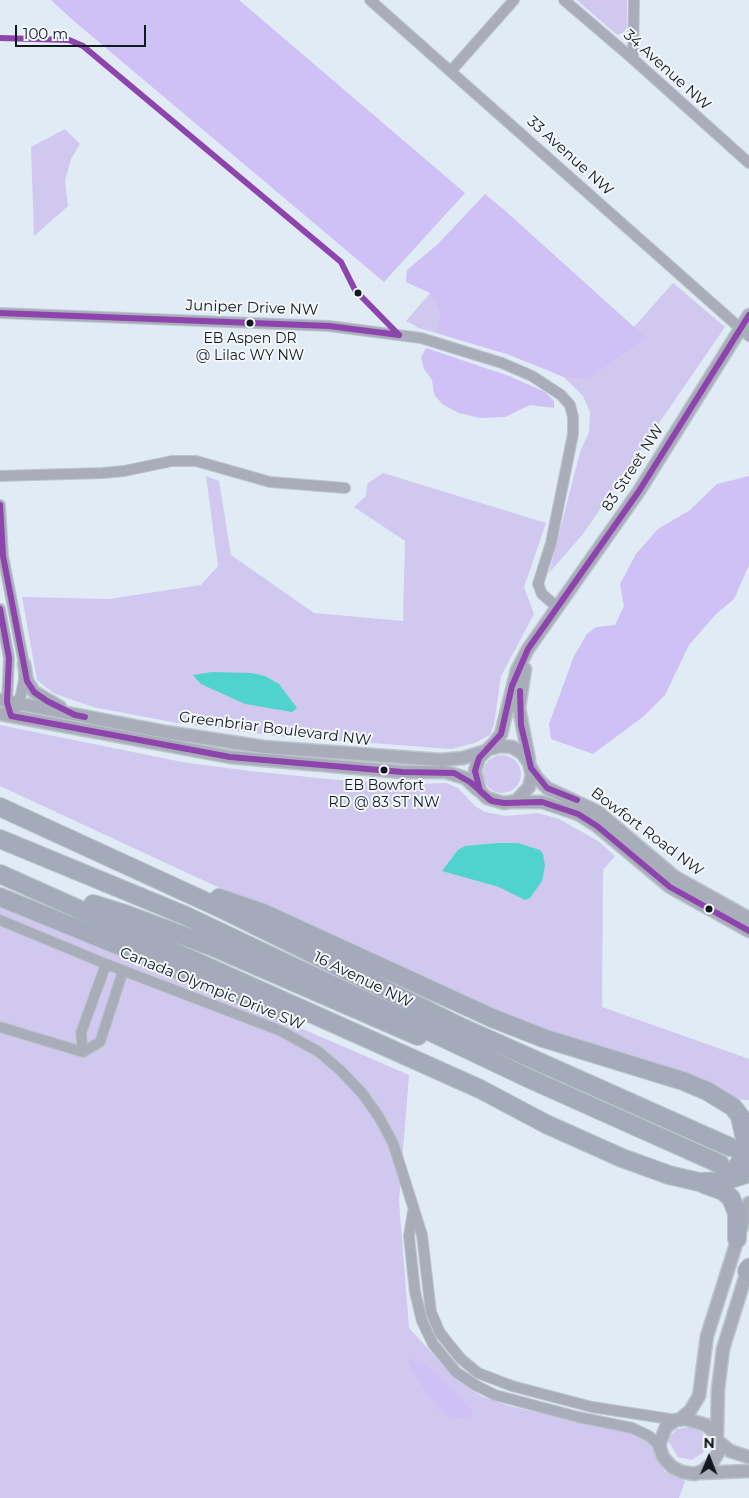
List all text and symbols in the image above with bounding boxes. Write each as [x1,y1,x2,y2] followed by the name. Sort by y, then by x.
[18,15,149,47] scale bar
[23,24,68,43] text: 100 m
[620,26,714,114] street label: 34 Avenue NW
[523,113,617,199] street label: 33 Avenue NW
[353,288,363,298] unlabelled marker
[185,297,319,319] street label: Juniper Drive NW
[245,318,255,328] marker: EB Aspen DR @ Lilac WY NW
[196,331,304,364] place label: EB Aspen DR @ Lilac WY NW
[598,421,668,515] street label: 83 Street NW
[178,708,372,750] street label: Greenbriar Boulevard NW
[379,765,389,775] marker: EB Bowfort RD @ 83 ST NW
[329,778,439,810] place label: EB Bowfort RD @ 83 ST NW
[587,784,707,880] street label: Bowfort Road NW
[704,904,714,914] unlabelled marker
[117,944,307,1034] street label: Canada Olympic Drive SW
[311,948,415,1012] street label: 16 Avenue NW
[684,1433,734,1483] north arrow
[703,1434,715,1452] text: N

